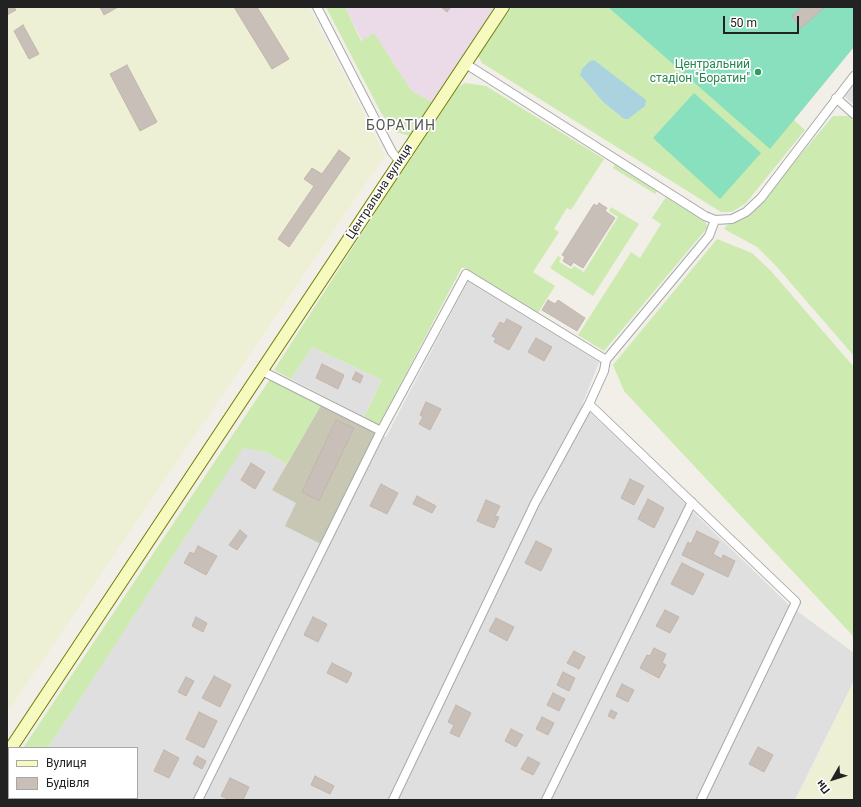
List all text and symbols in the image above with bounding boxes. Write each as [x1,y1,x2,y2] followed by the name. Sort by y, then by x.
[725,8,801,34] scale bar
[730,16,757,30] text: 50 m
[650,58,750,86] place label: Центральний стадіон "Боратин"
[753,67,763,77] marker: Центральний стадіон "Боратин"
[366,118,436,134] district label: БОРАТИН
[344,142,416,242] street label: Центральна вулиця
[8,747,138,799] legend
[46,756,87,770] text: Вулиця
[813,759,853,799] north arrow
[46,776,89,790] text: Будівля
[814,777,833,796] text: Пн

